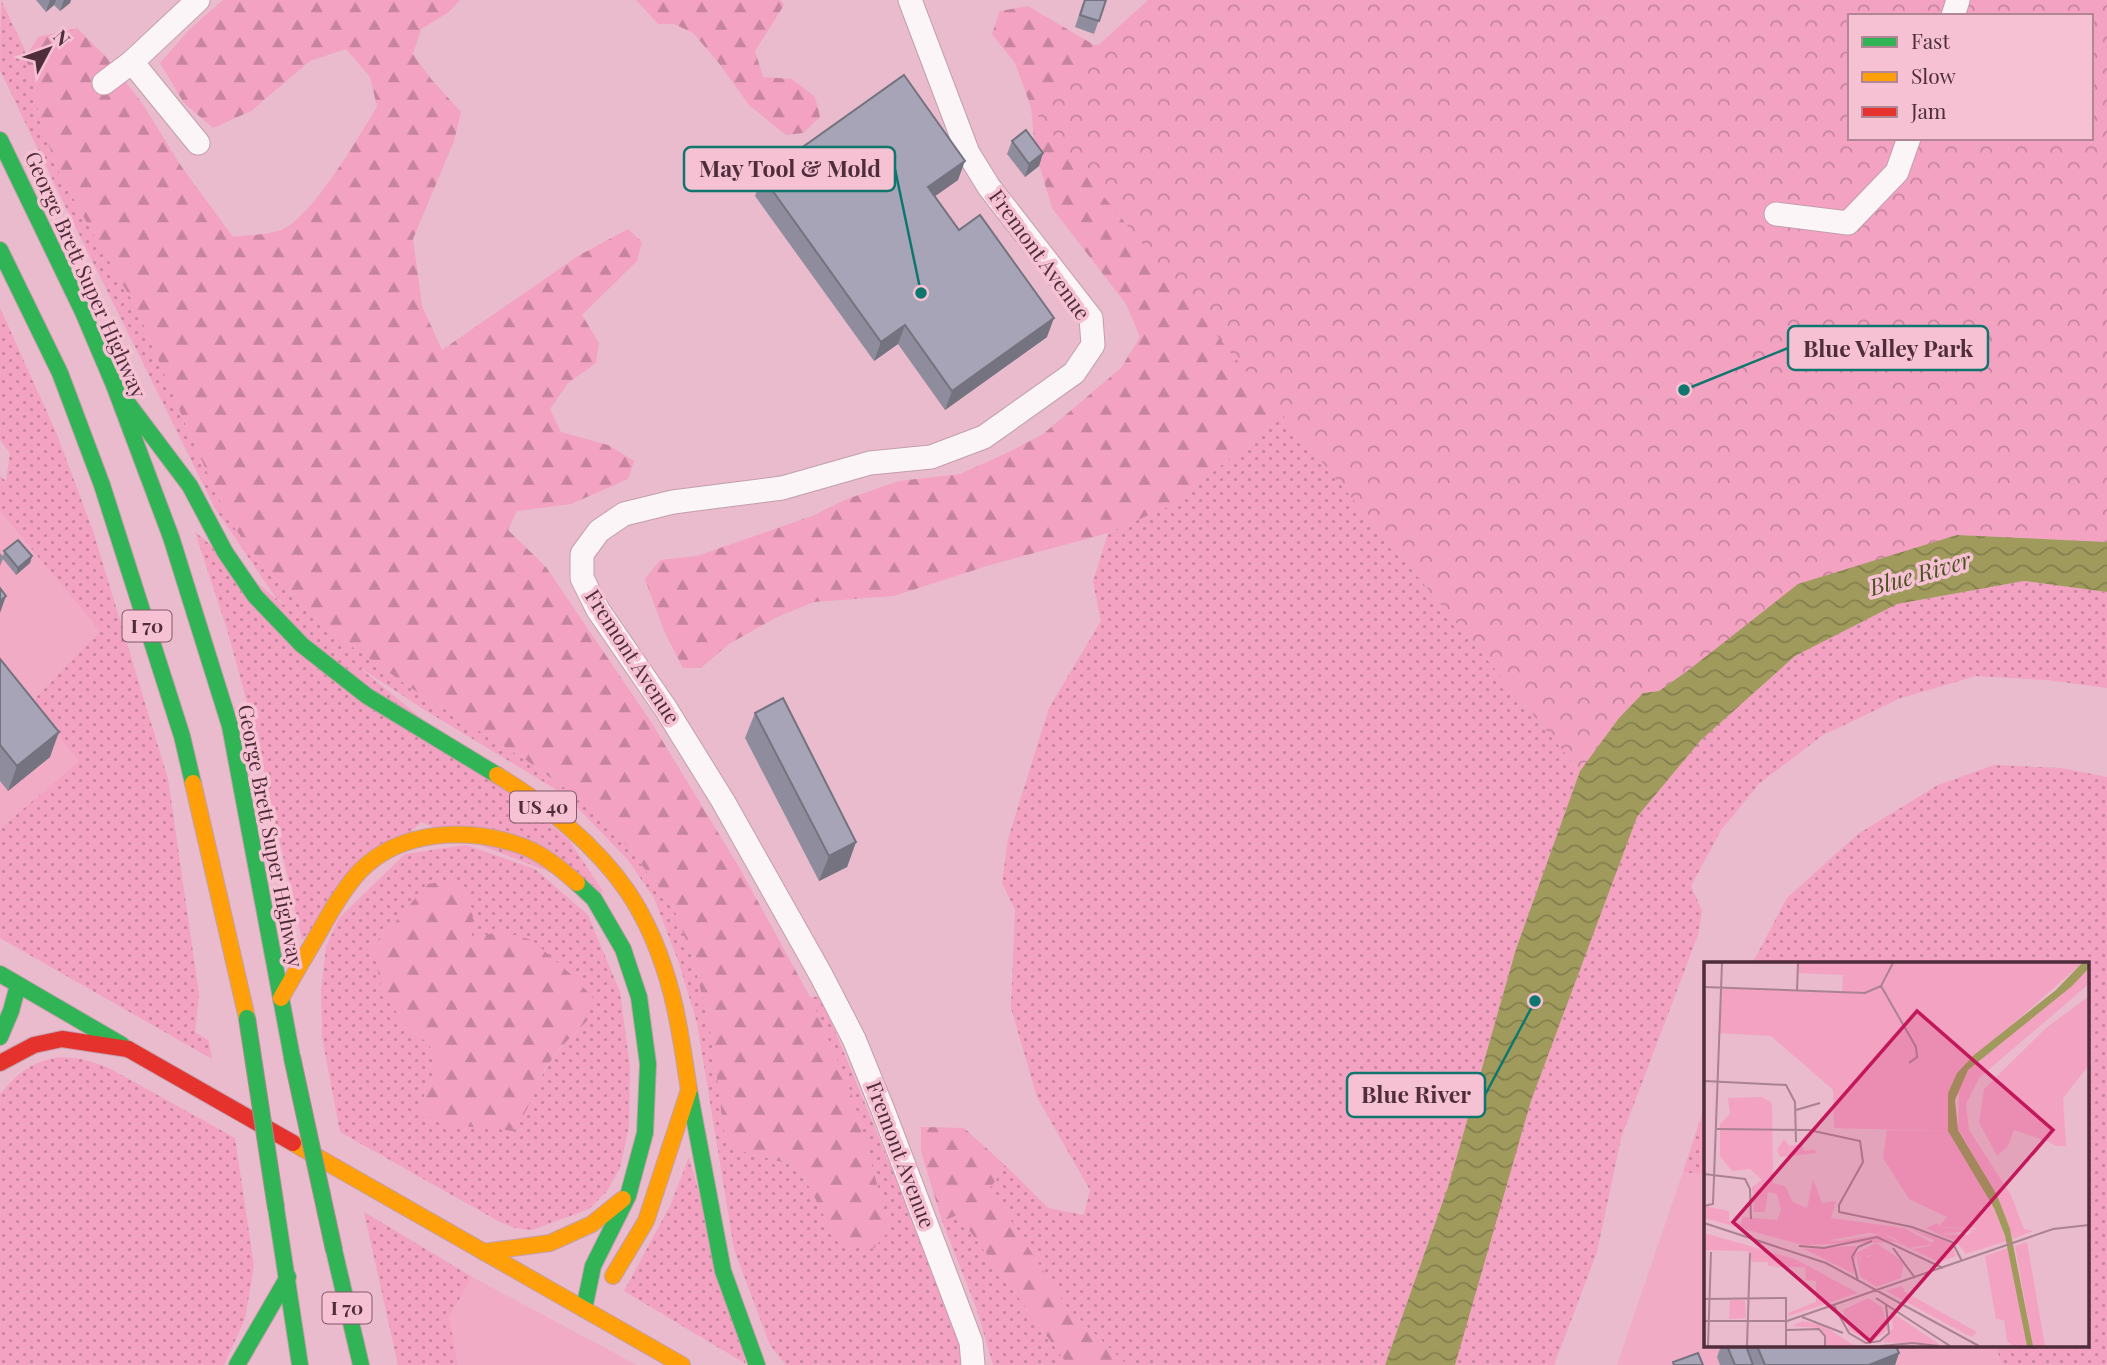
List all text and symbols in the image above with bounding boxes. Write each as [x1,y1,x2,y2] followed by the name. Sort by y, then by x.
[14,14,84,84] north arrow
[1848,14,2093,140] legend
[48,23,77,51] text: N
[1911,26,1950,54] text: Fast
[1911,61,1956,89] text: Slow
[1910,96,1947,124] text: Jam
[20,146,154,402] street label: George Brett Super Highway
[684,147,895,191] callout: May Tool & Mold
[699,152,881,183] text: May Tool & Mold
[984,183,1098,325] street label: Fremont Avenue
[1788,326,1988,370] callout: Blue Valley Park
[1803,332,1974,363] text: Blue Valley Park
[1864,543,1975,602] water label: Blue River
[580,583,688,729] street label: Fremont Avenue
[122,610,172,642] road number: I 70
[233,702,311,970] street label: George Brett Super Highway
[510,792,576,822] road number: US 40
[1704,962,2090,1348] inset map
[1347,1073,1485,1117] callout: Blue River
[861,1077,943,1232] street label: Fremont Avenue
[1361,1078,1471,1109] text: Blue River
[322,1292,372,1324] road number: I 70

